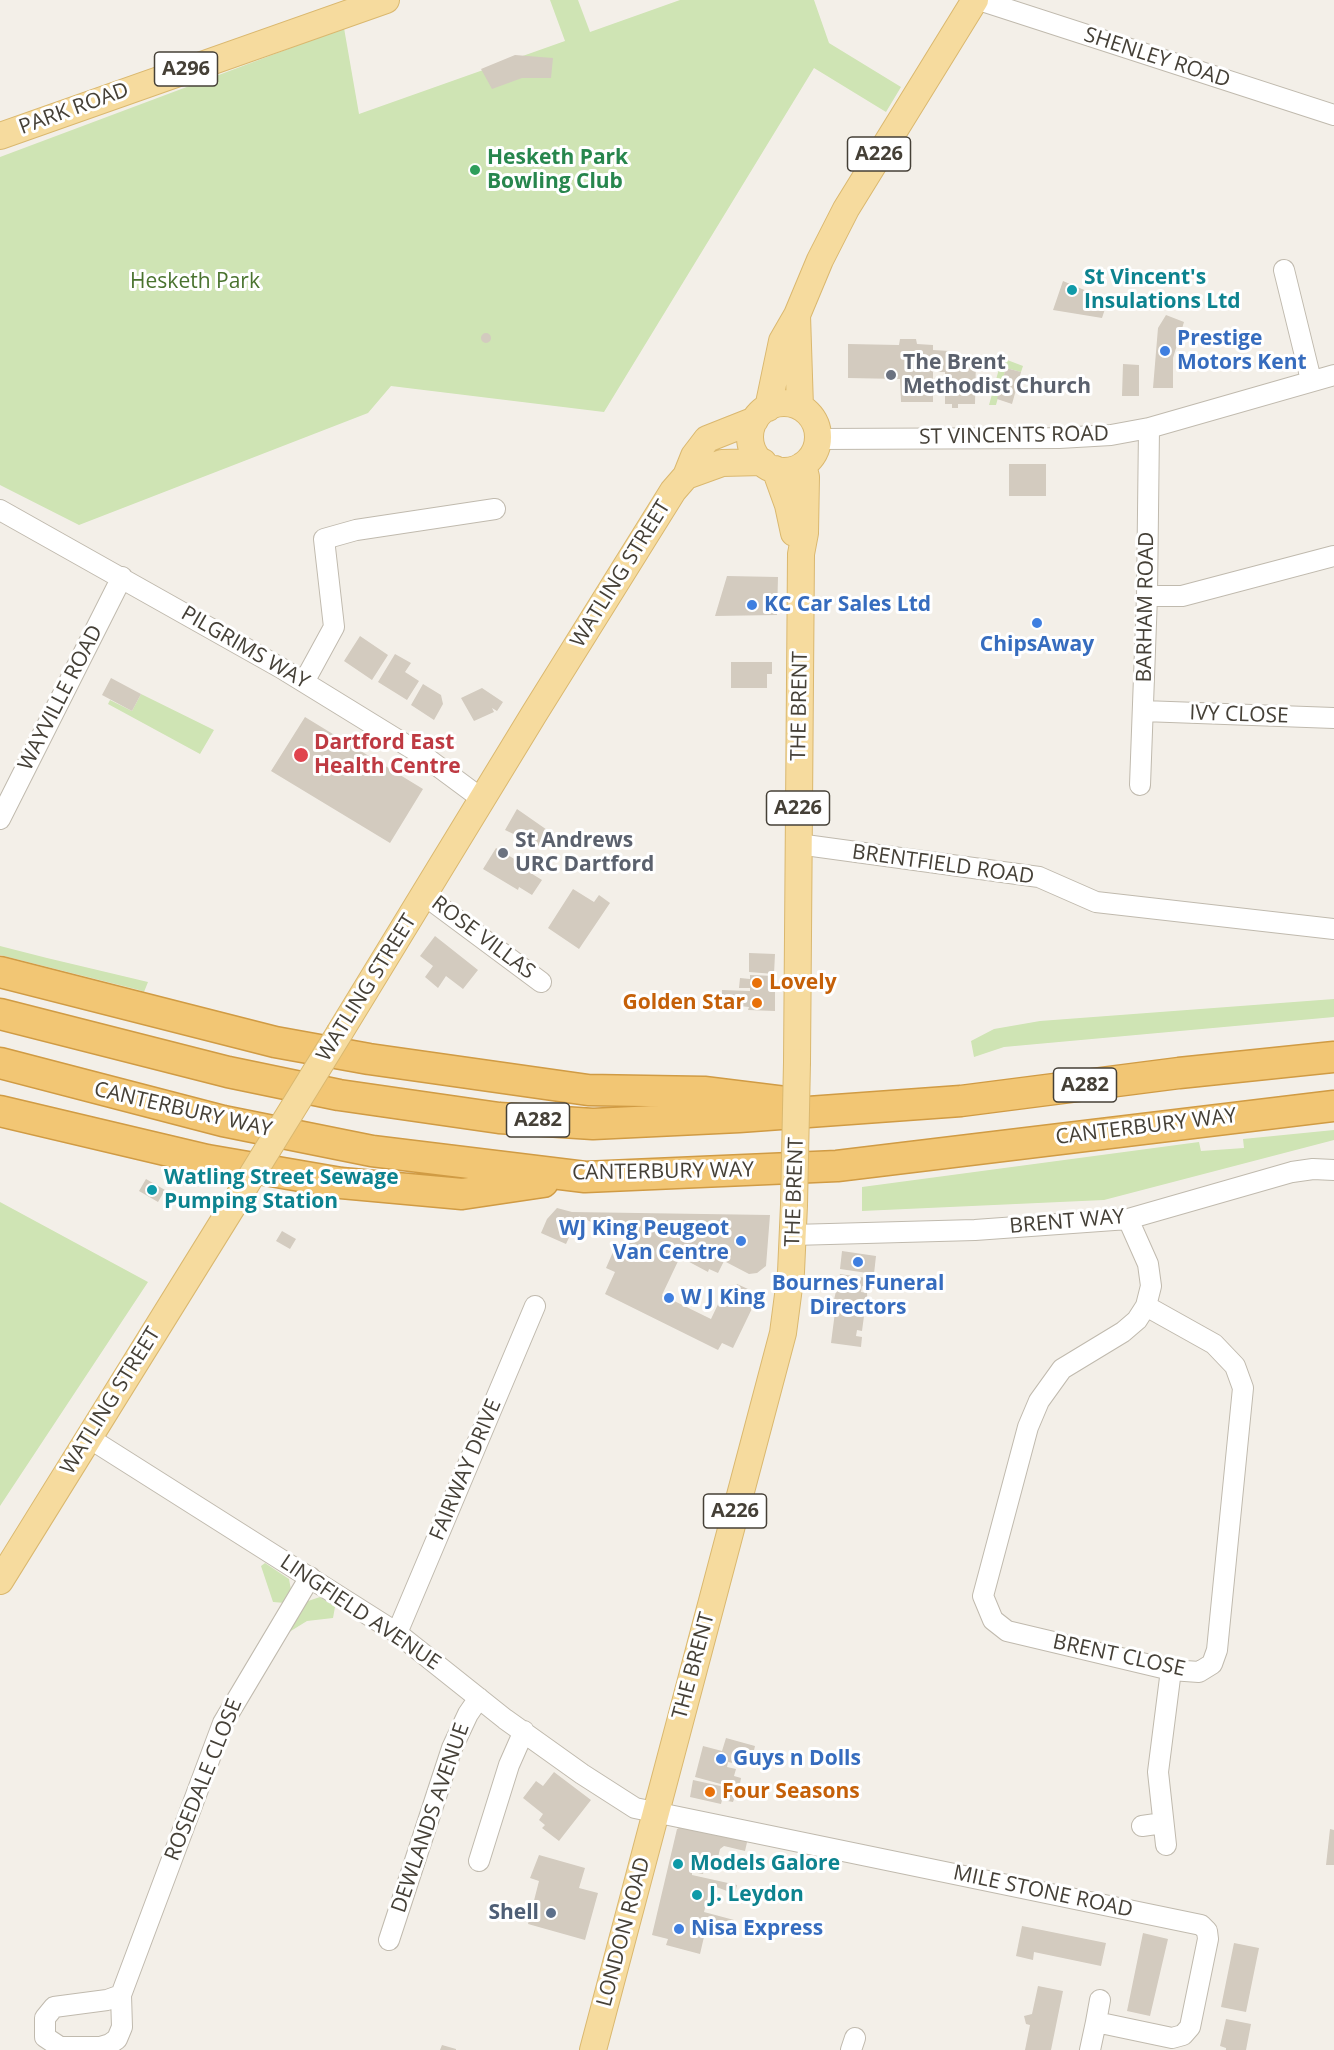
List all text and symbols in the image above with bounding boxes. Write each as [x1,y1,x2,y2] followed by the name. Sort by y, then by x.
[1081,23,1233,93] street label: SHENLEY ROAD
[154,52,218,86] road number: A296
[16,77,132,141] street label: PARK ROAD
[848,137,910,171] road number: A226
[487,145,628,195] place label: Hesketh Park Bowling Club
[468,163,482,177] marker: Hesketh Park Bowling Club
[1084,265,1241,315] place label: St Vincent's Insulations Ltd
[130,269,260,295] park label: Hesketh Park
[1065,283,1079,297] marker: St Vincent's Insulations Ltd
[1177,326,1307,376] place label: Prestige Motors Kent
[1158,344,1172,358] marker: Prestige Motors Kent
[903,350,1091,400] place label: The Brent Methodist Church
[884,368,898,382] marker: The Brent Methodist Church
[919,422,1109,450] street label: ST VINCENTS ROAD
[566,496,676,652] street label: WATLING STREET
[1132,531,1160,683] street label: BARHAM ROAD
[764,592,931,618] place label: KC Car Sales Ltd
[745,598,759,612] marker: KC Car Sales Ltd
[176,601,314,695] street label: PILGRIMS WAY
[1030,616,1044,630] marker: ChipsAway
[14,621,108,775] street label: WAYVILLE ROAD
[980,632,1094,658] place label: ChipsAway
[786,651,814,761] street label: THE BRENT
[1189,701,1289,729] street label: IVY CLOSE
[314,730,461,780] place label: Dartford East Health Centre
[292,746,310,764] marker: Dartford East Health Centre
[766,791,830,825] road number: A226
[515,828,654,878] place label: St Andrews URC Dartford
[850,840,1036,890] street label: BRENTFIELD ROAD
[496,846,510,860] marker: St Andrews URC Dartford
[426,891,540,985] street label: ROSE VILLAS
[312,910,422,1066] street label: WATLING STREET
[769,970,837,996] place label: Lovely
[750,976,764,990] marker: Lovely
[623,990,745,1016] place label: Golden Star
[750,996,764,1010] marker: Golden Star
[1054,1068,1116,1102] road number: A282
[92,1077,274,1143] street label: CANTERBURY WAY
[506,1103,570,1137] road number: A282
[1054,1103,1238,1151] street label: CANTERBURY WAY
[780,1137,810,1247] street label: THE BRENT
[572,1158,754,1186] street label: CANTERBURY WAY
[164,1165,399,1215] place label: Watling Street Sewage Pumping Station
[145,1183,159,1197] marker: Watling Street Sewage Pumping Station
[1008,1204,1126,1240] street label: BRENT WAY
[559,1216,729,1266] place label: WJ King Peugeot Van Centre
[734,1234,748,1248] marker: WJ King Peugeot Van Centre
[851,1255,865,1269] marker: Bournes Funeral Directors
[772,1271,944,1321] place label: Bournes Funeral Directors
[681,1285,765,1311] place label: W J King
[662,1291,676,1305] marker: W J King
[56,1323,166,1479] street label: WATLING STREET
[425,1396,507,1544] street label: FAIRWAY DRIVE
[704,1494,766,1528] road number: A226
[275,1550,445,1676] street label: LINGFIELD AVENUE
[668,1610,720,1722] street label: THE BRENT
[1050,1630,1188,1682] street label: BRENT CLOSE
[160,1695,248,1865] street label: ROSEDALE CLOSE
[387,1720,475,1916] street label: DEWLANDS AVENUE
[733,1746,861,1772] place label: Guys n Dolls
[714,1752,728,1766] marker: Guys n Dolls
[722,1779,860,1805] place label: Four Seasons
[703,1785,717,1799] marker: Four Seasons
[690,1851,840,1877] place label: Models Galore
[592,1854,656,2010] street label: LONDON ROAD
[671,1857,685,1871] marker: Models Galore
[951,1861,1135,1923] street label: MILE STONE ROAD
[709,1882,804,1908] place label: J. Leydon
[690,1888,704,1902] marker: J. Leydon
[488,1900,539,1926] place label: Shell
[544,1906,558,1920] marker: Shell
[691,1916,823,1942] place label: Nisa Express
[672,1922,686,1936] marker: Nisa Express

